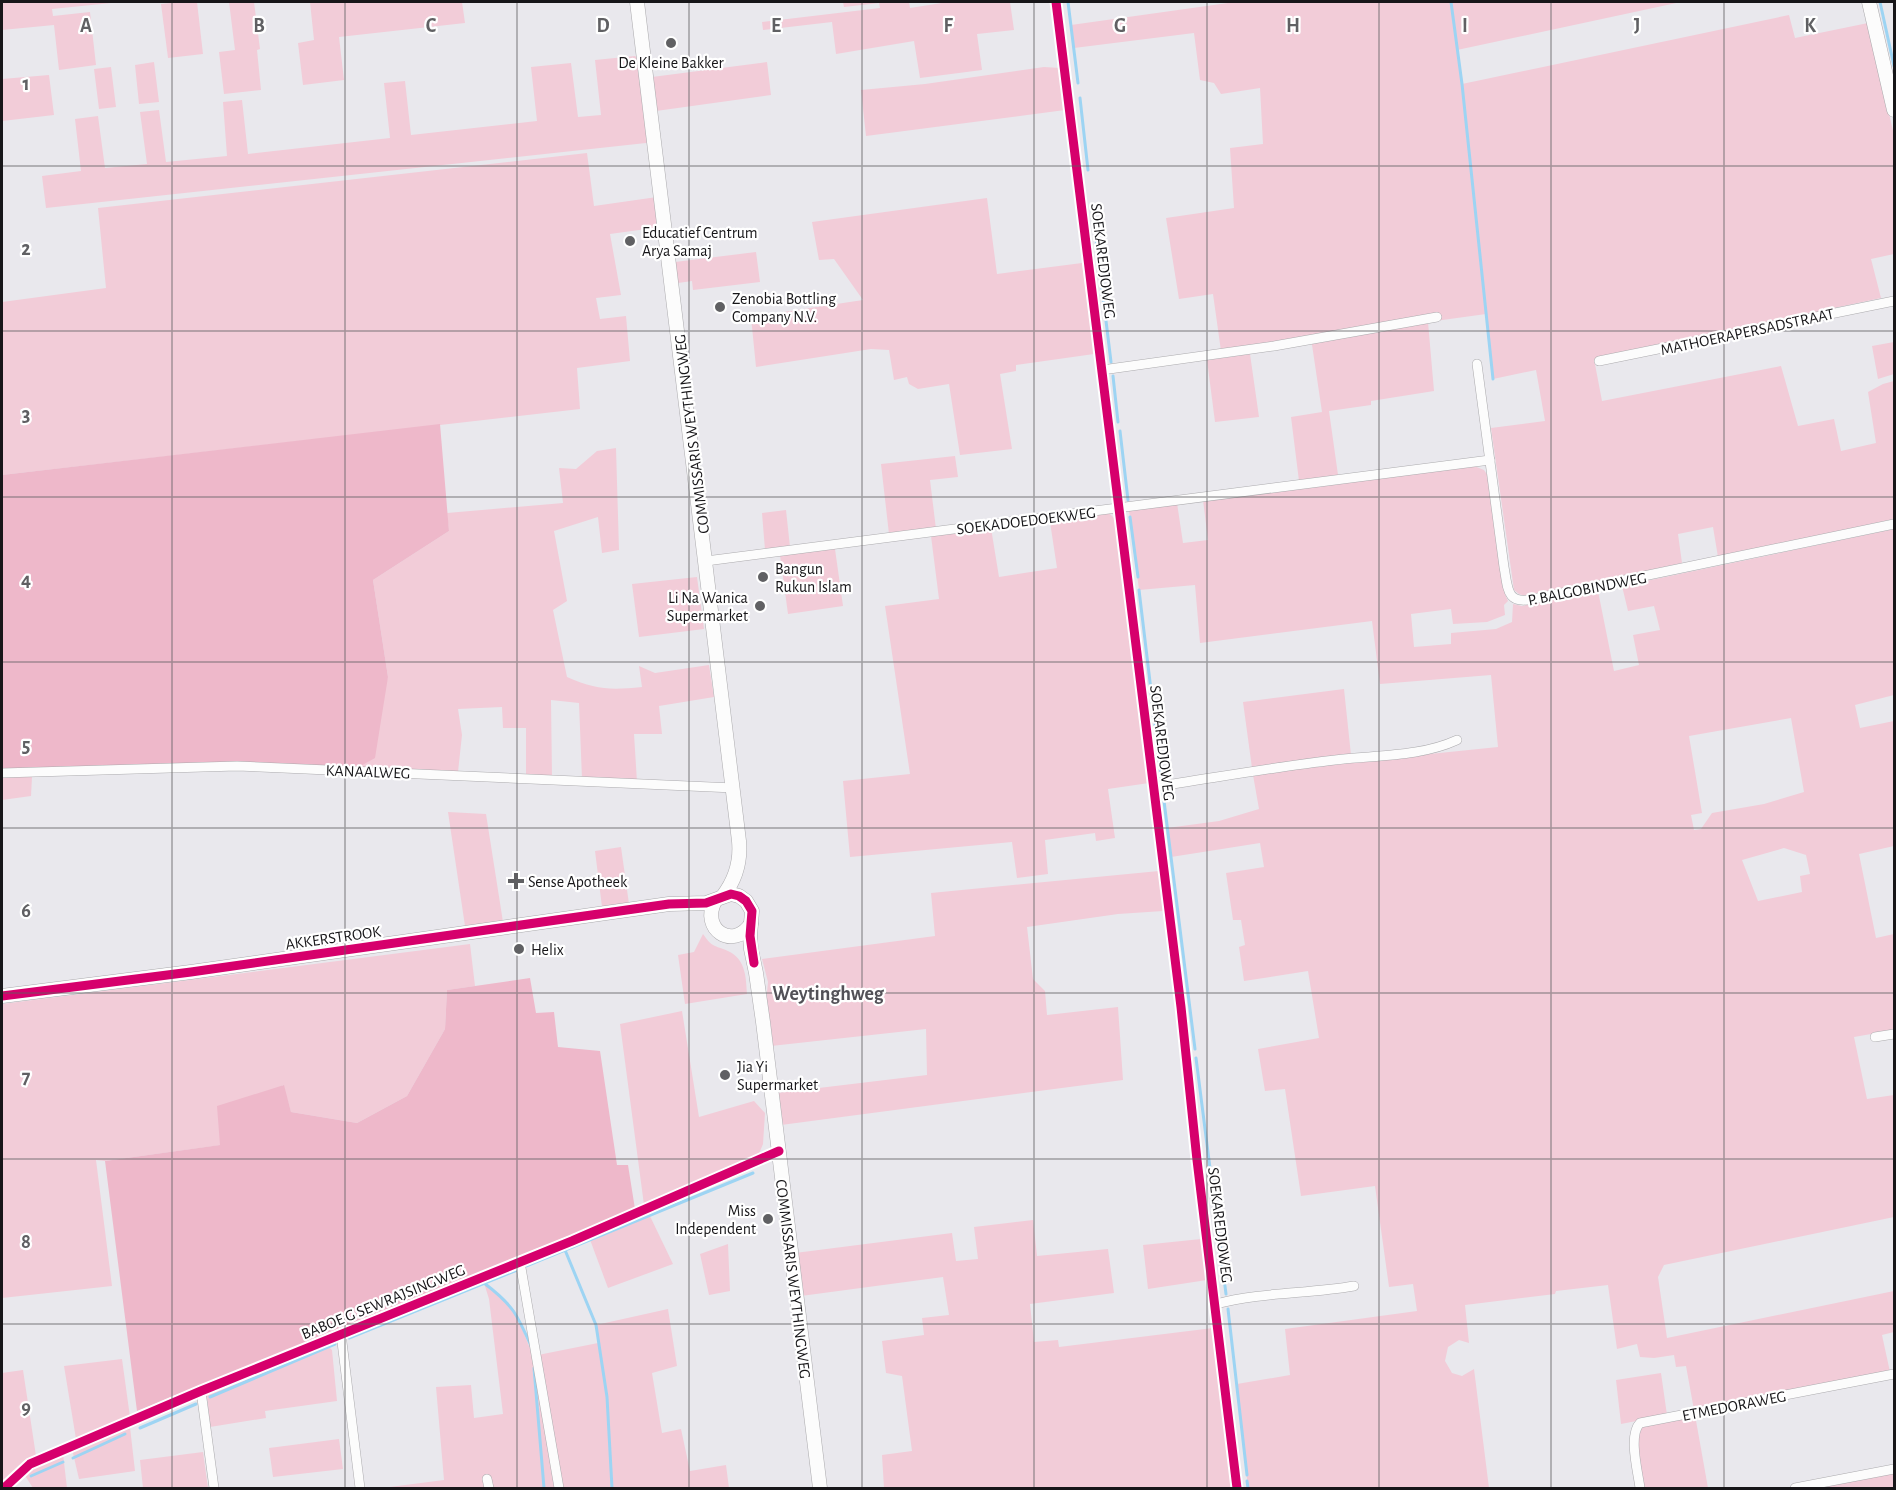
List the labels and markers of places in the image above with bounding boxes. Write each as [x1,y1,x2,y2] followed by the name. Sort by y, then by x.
[664,36,678,50] marker: De Kleine Bakker
[618,55,725,71] place label: De Kleine Bakker
[642,225,758,260] place label: Educatief Centrum Arya Samaj
[623,234,637,248] marker: Educatief Centrum Arya Samaj
[732,291,836,326] place label: Zenobia Bottling Company N.V.
[713,300,727,314] marker: Zenobia Bottling Company N.V.
[775,561,852,595] place label: Bangun Rukun Islam
[756,570,770,584] marker: Bangun Rukun Islam
[667,590,748,624] place label: Li Na Wanica Supermarket
[753,599,767,613] marker: Li Na Wanica Supermarket
[509,874,523,888] marker: Sense Apotheek
[528,874,628,890] place label: Sense Apotheek
[512,942,526,956] marker: Helix
[531,942,564,958] place label: Helix
[737,1059,818,1093] place label: Jia Yi Supermarket
[718,1068,732,1082] marker: Jia Yi Supermarket
[675,1203,756,1237] place label: Miss Independent
[761,1212,775,1226] marker: Miss Independent

